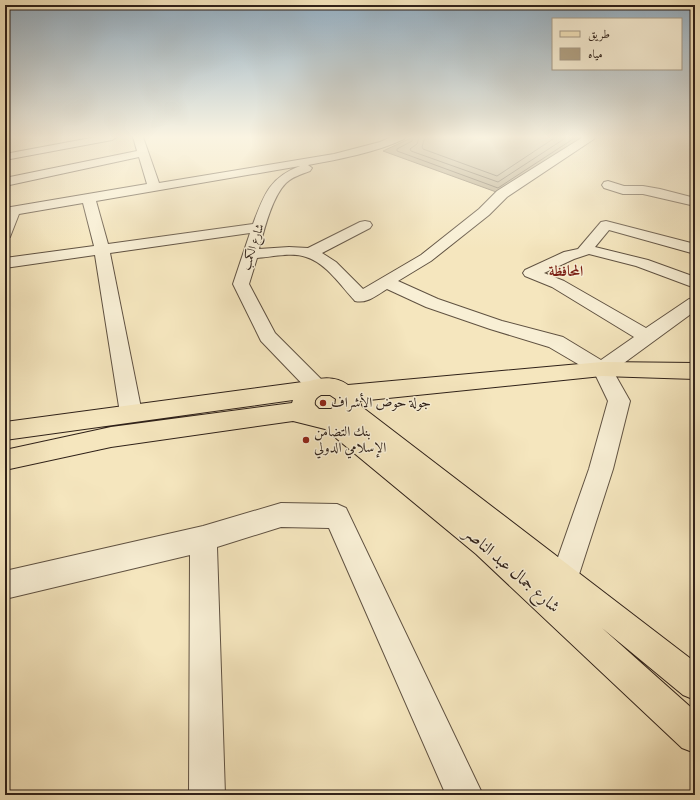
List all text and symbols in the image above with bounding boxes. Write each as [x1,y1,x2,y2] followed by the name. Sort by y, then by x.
[552,18,682,70] legend
[588,27,610,42] text: طريق
[588,47,603,62] text: مياه
[238,222,270,273] street label: شارع الكمب
[549,262,583,281] district label: المحافظة
[331,392,431,412] place label: جولة حوض الأشراف
[318,398,328,408] marker: جولة حوض الأشراف
[314,423,386,459] place label: بنك التضامن الإسلامي الدولي
[301,435,311,445] marker: بنك التضامن الإسلامي الدولي
[457,521,565,619] street label: شارع جمال عبد الناصر

